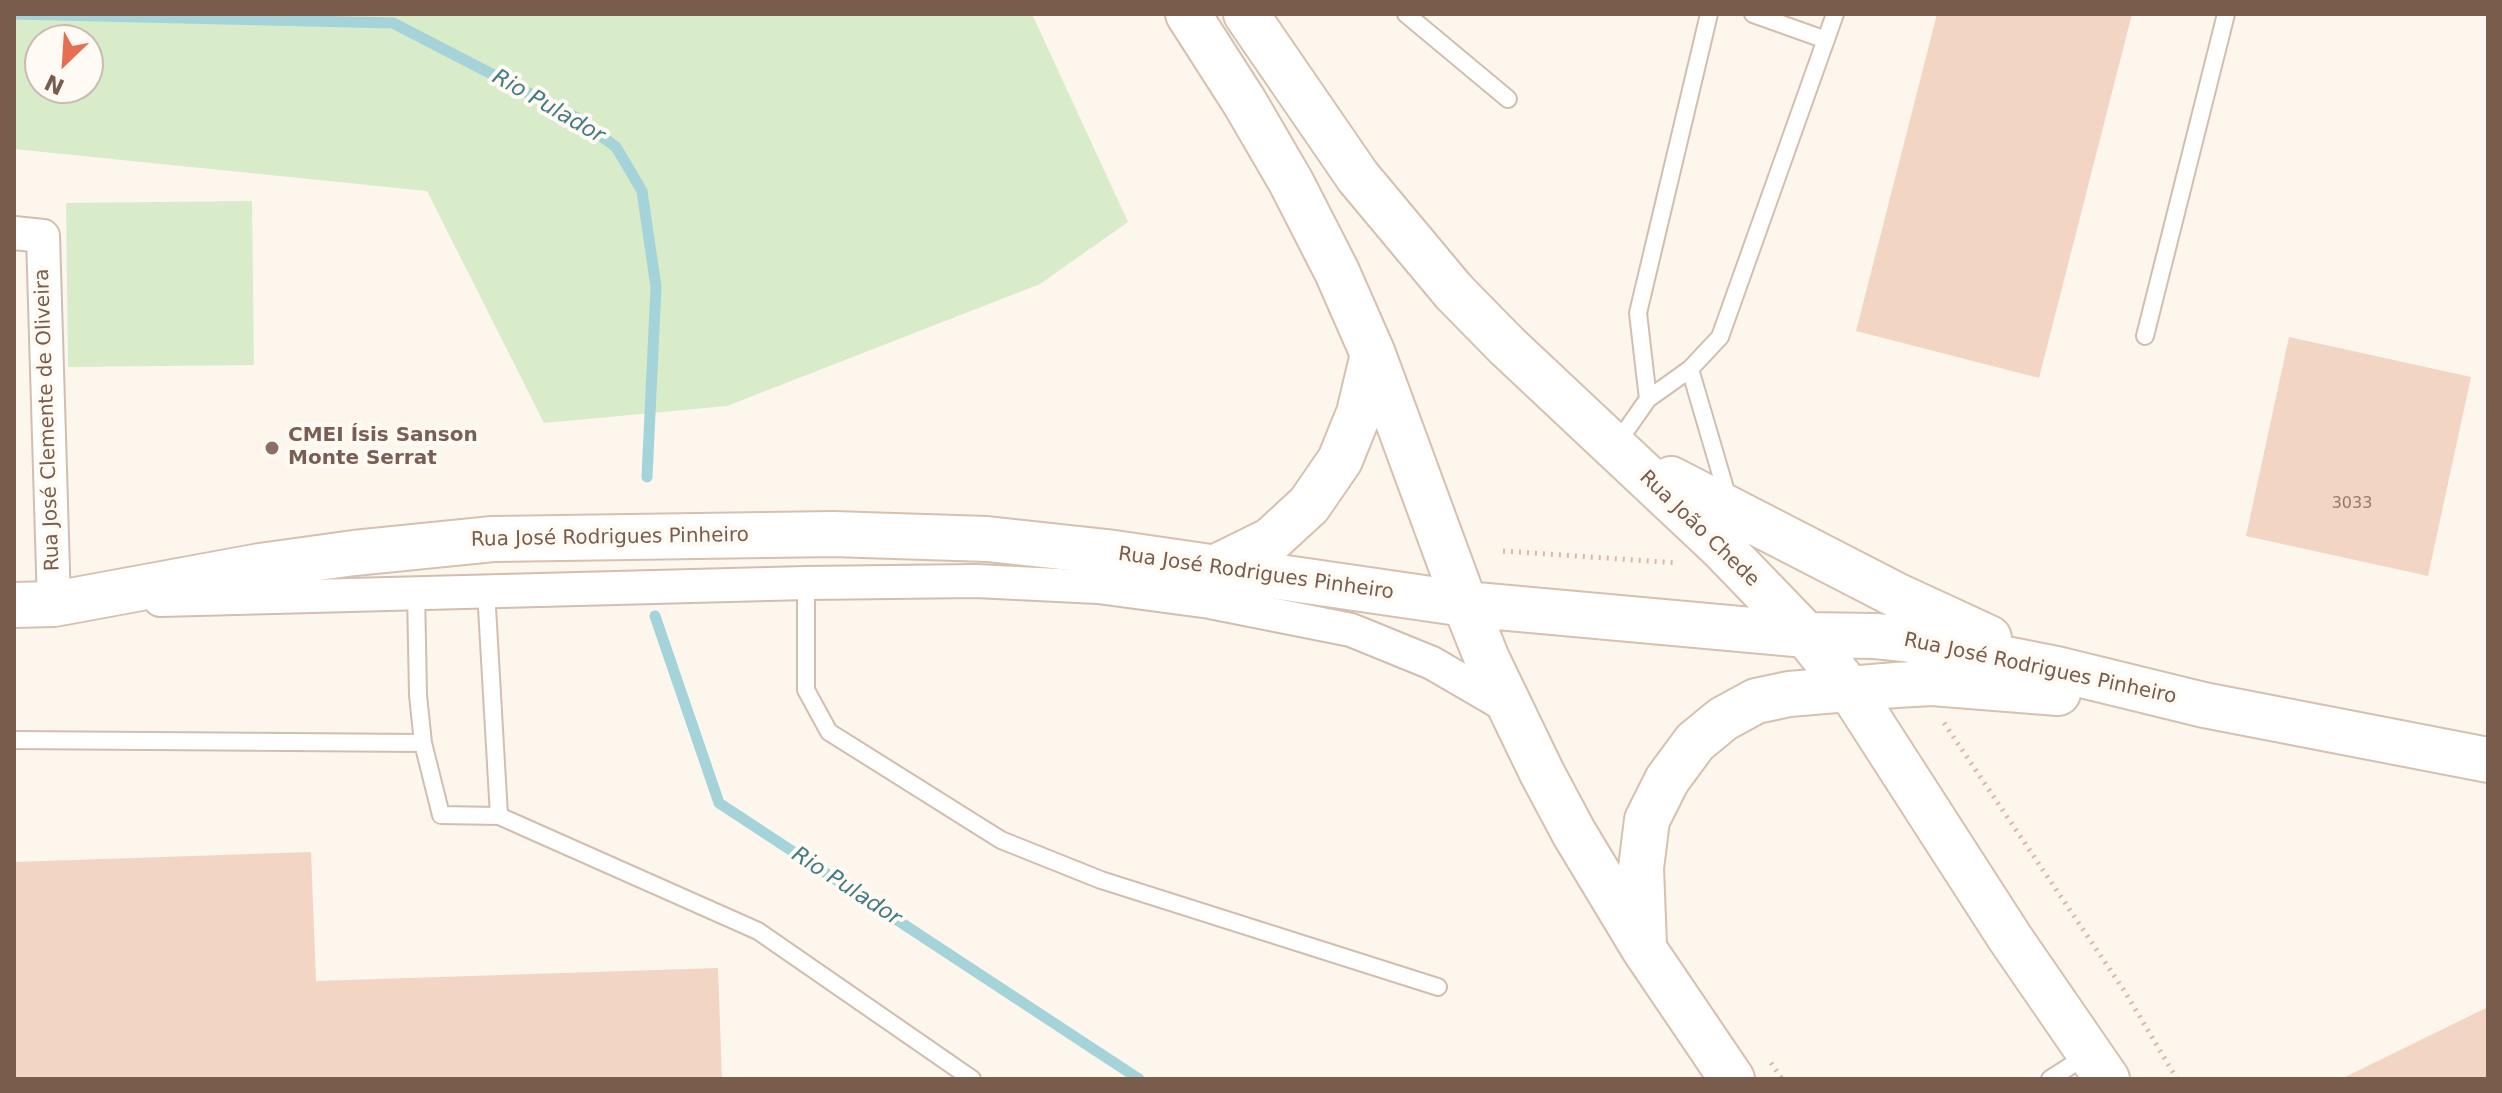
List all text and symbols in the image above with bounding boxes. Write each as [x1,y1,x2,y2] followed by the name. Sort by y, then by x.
[24,24,104,104] north arrow
[487,64,609,150] water label: Rio Pulador
[41,69,68,100] text: N
[31,268,65,572] street label: Rua José Clemente de Oliveira
[288,424,478,471] place label: CMEI Ísis Sanson Monte Serrat
[263,439,281,457] marker: CMEI Ísis Sanson Monte Serrat
[1634,466,1764,592] street label: Rua João Chede
[2332,494,2372,514] house number: 3033
[471,524,749,552] street label: Rua José Rodrigues Pinheiro
[1117,543,1395,605] street label: Rua José Rodrigues Pinheiro
[1902,628,2178,710] street label: Rua José Rodrigues Pinheiro
[786,842,906,932] water label: Rio Pulador

